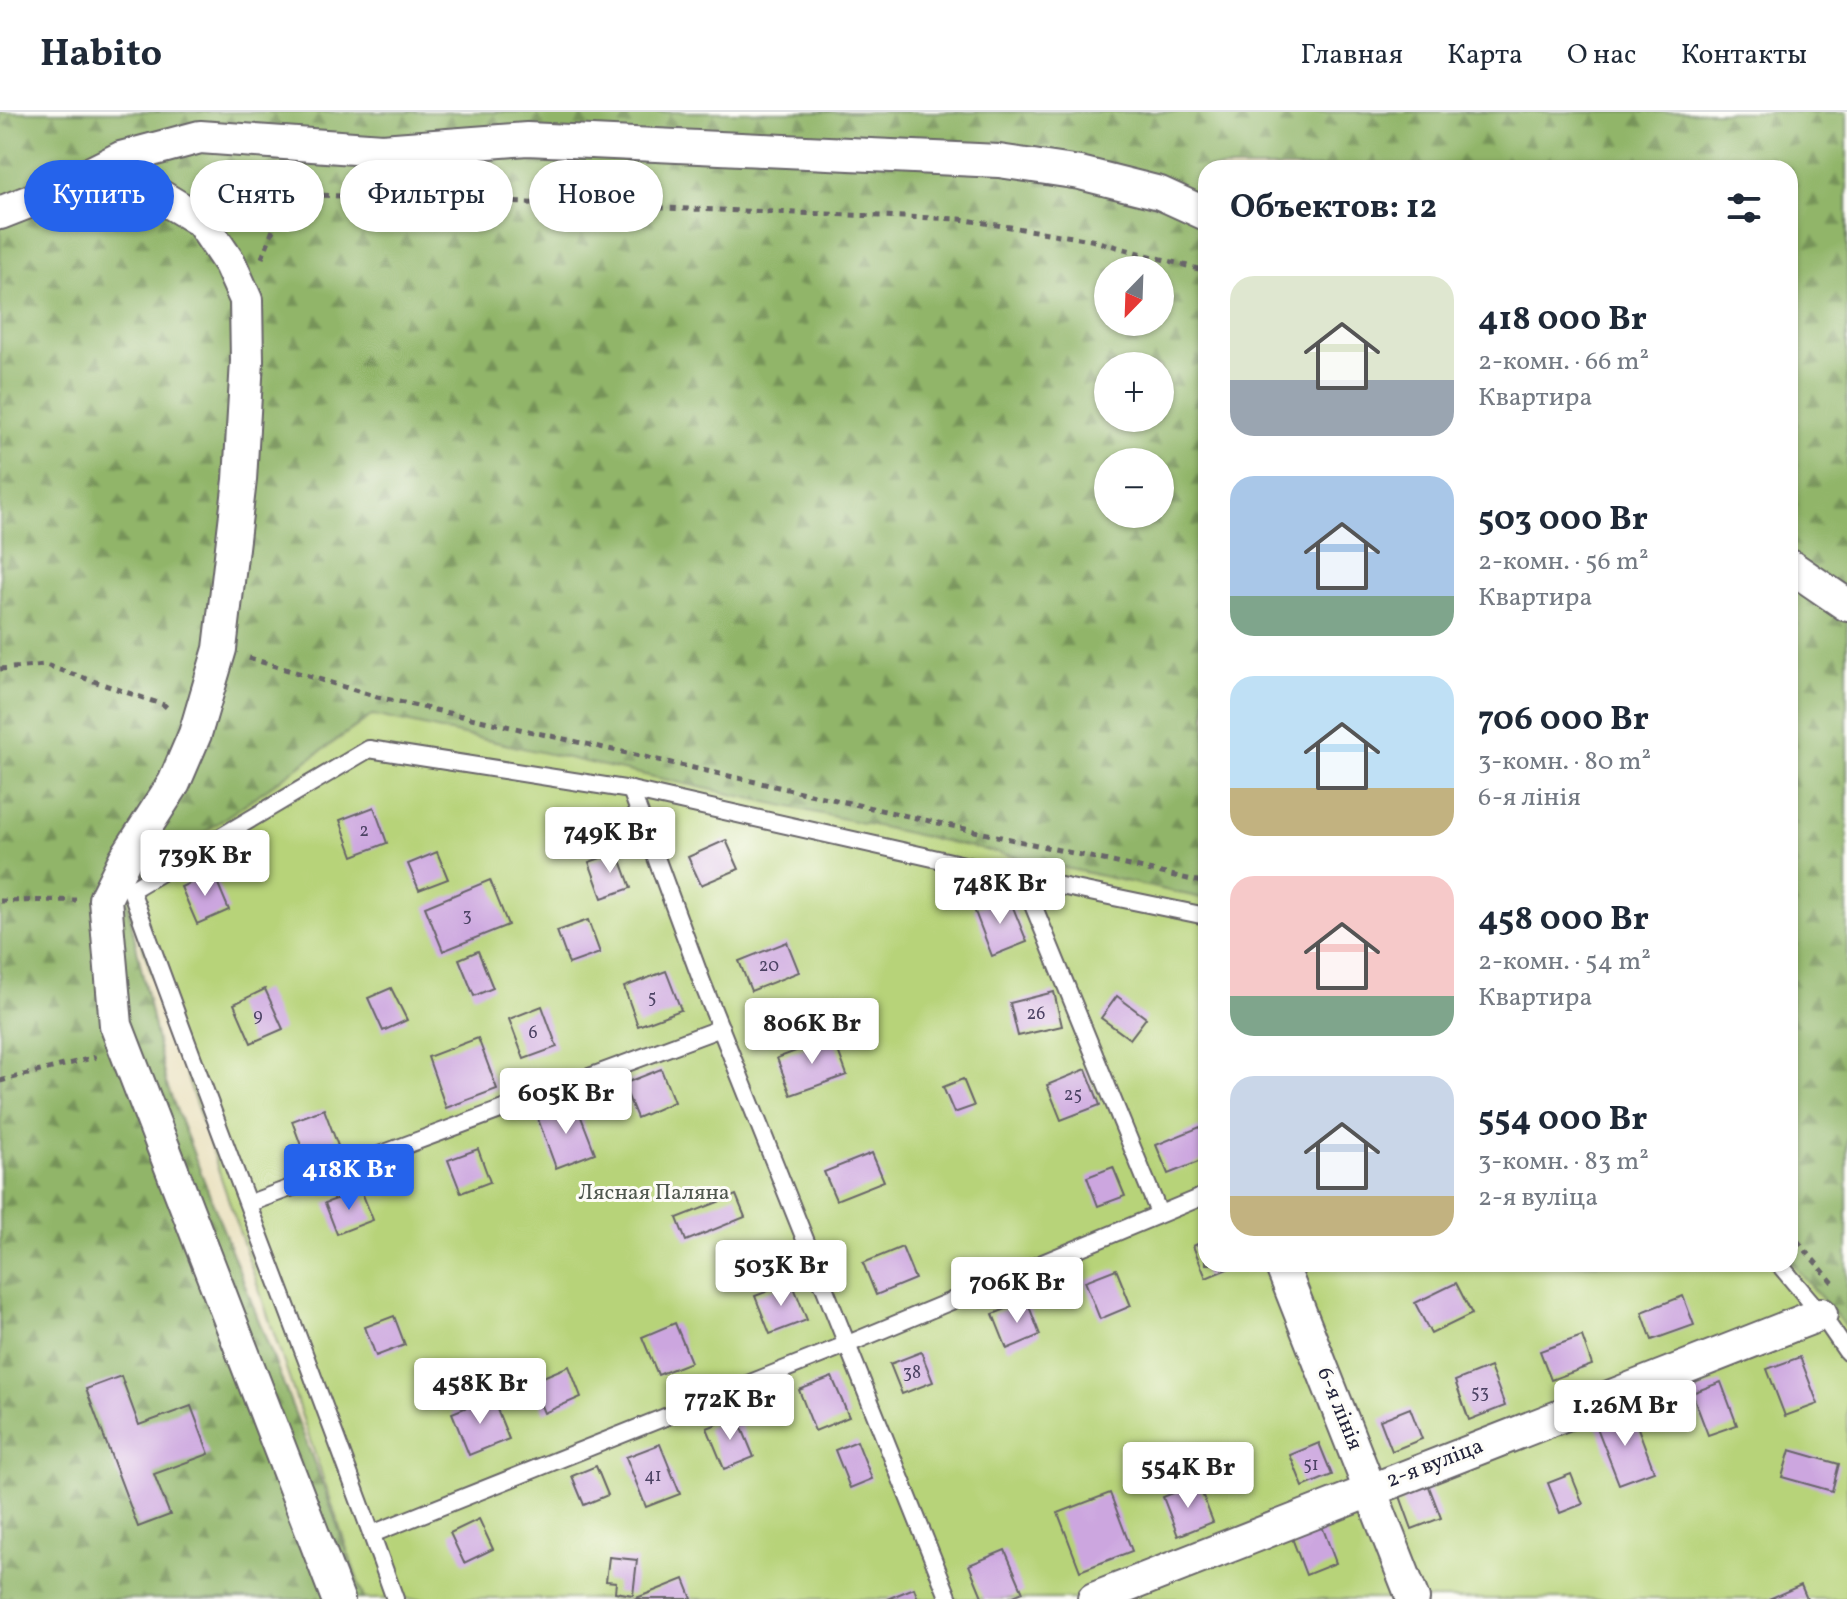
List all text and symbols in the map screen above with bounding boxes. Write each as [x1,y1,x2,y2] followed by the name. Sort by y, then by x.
[40,29,162,82] text: Habito
[1301,36,1403,75] text: Главная
[1447,36,1523,75] text: Карта
[1567,36,1637,75] text: О нас
[1681,36,1807,75] text: Контакты
[24,160,174,232] chip: Купить
[190,160,324,232] chip: Снять
[340,160,513,232] chip: Фильтры
[529,160,663,232] chip: Новое
[1230,185,1437,232] text: Объектов: 12
[1722,186,1766,230] icon: filters
[1094,256,1174,336] north arrow
[1094,256,1174,528] map controls
[1478,297,1647,344] text: 418 000 Br
[1294,308,1390,404] icon: home
[1478,344,1649,380] text: 2-комн. · 66 m²
[1094,352,1174,432] button: +
[1478,380,1592,416] text: Квартира
[1094,448,1174,528] button: −
[1478,497,1648,544] text: 503 000 Br
[1294,508,1390,604] icon: home
[1478,544,1649,580] text: 2-комн. · 56 m²
[1478,580,1592,616] text: Квартира
[1478,697,1649,744] text: 706 000 Br
[1294,708,1390,804] icon: home
[1478,744,1651,780] text: 3-комн. · 80 m²
[1478,780,1581,816] text: 6-я лінія
[536,807,684,875] pin: 749K Br
[563,815,657,851] text: 749K Br
[359,819,369,844] house number: 2
[131,830,279,898] pin: 739K Br
[158,838,252,874] text: 739K Br
[926,858,1074,926] pin: 748K Br
[953,866,1047,902] text: 748K Br
[1478,897,1649,944] text: 458 000 Br
[462,904,472,929] house number: 3
[1294,908,1390,1004] icon: home
[1478,944,1651,980] text: 2-комн. · 54 m²
[759,954,779,979] house number: 20
[1478,980,1592,1016] text: Квартира
[648,986,656,1011] house number: 5
[738,998,886,1066] pin: 806K Br
[1027,1002,1045,1027] house number: 26
[253,1004,263,1029] house number: 9
[763,1006,861,1042] text: 806K Br
[528,1021,538,1046] house number: 6
[492,1068,640,1136] pin: 605K Br
[518,1076,614,1112] text: 605K Br
[1064,1083,1082,1108] house number: 25
[1478,1097,1647,1144] text: 554 000 Br
[1294,1108,1390,1204] icon: home
[275,1144,423,1212] pin: 418K Br
[1478,1144,1649,1180] text: 3-комн. · 83 m²
[302,1152,396,1188] text: 418K Br
[578,1178,730,1209] park label: Лясная Паляна
[1478,1180,1598,1216] text: 2-я вуліца
[707,1240,855,1308] pin: 503K Br
[733,1248,829,1284] text: 503K Br
[943,1257,1091,1325] pin: 706K Br
[969,1265,1065,1301] text: 706K Br
[406,1358,554,1426] pin: 458K Br
[903,1361,921,1386] house number: 38
[1308,1363,1370,1455] street label: 6-я лінія
[432,1366,528,1402] text: 458K Br
[656,1374,804,1442] pin: 772K Br
[1542,1380,1708,1448] pin: 1.26M Br
[1471,1381,1489,1406] house number: 53
[684,1382,776,1418] text: 772K Br
[1572,1388,1678,1424] text: 1.26M Br
[1382,1431,1488,1497] street label: 2-я вуліца
[1114,1442,1262,1510] pin: 554K Br
[1141,1450,1235,1486] text: 554K Br
[1303,1453,1319,1478] house number: 51
[644,1464,662,1489] house number: 41

